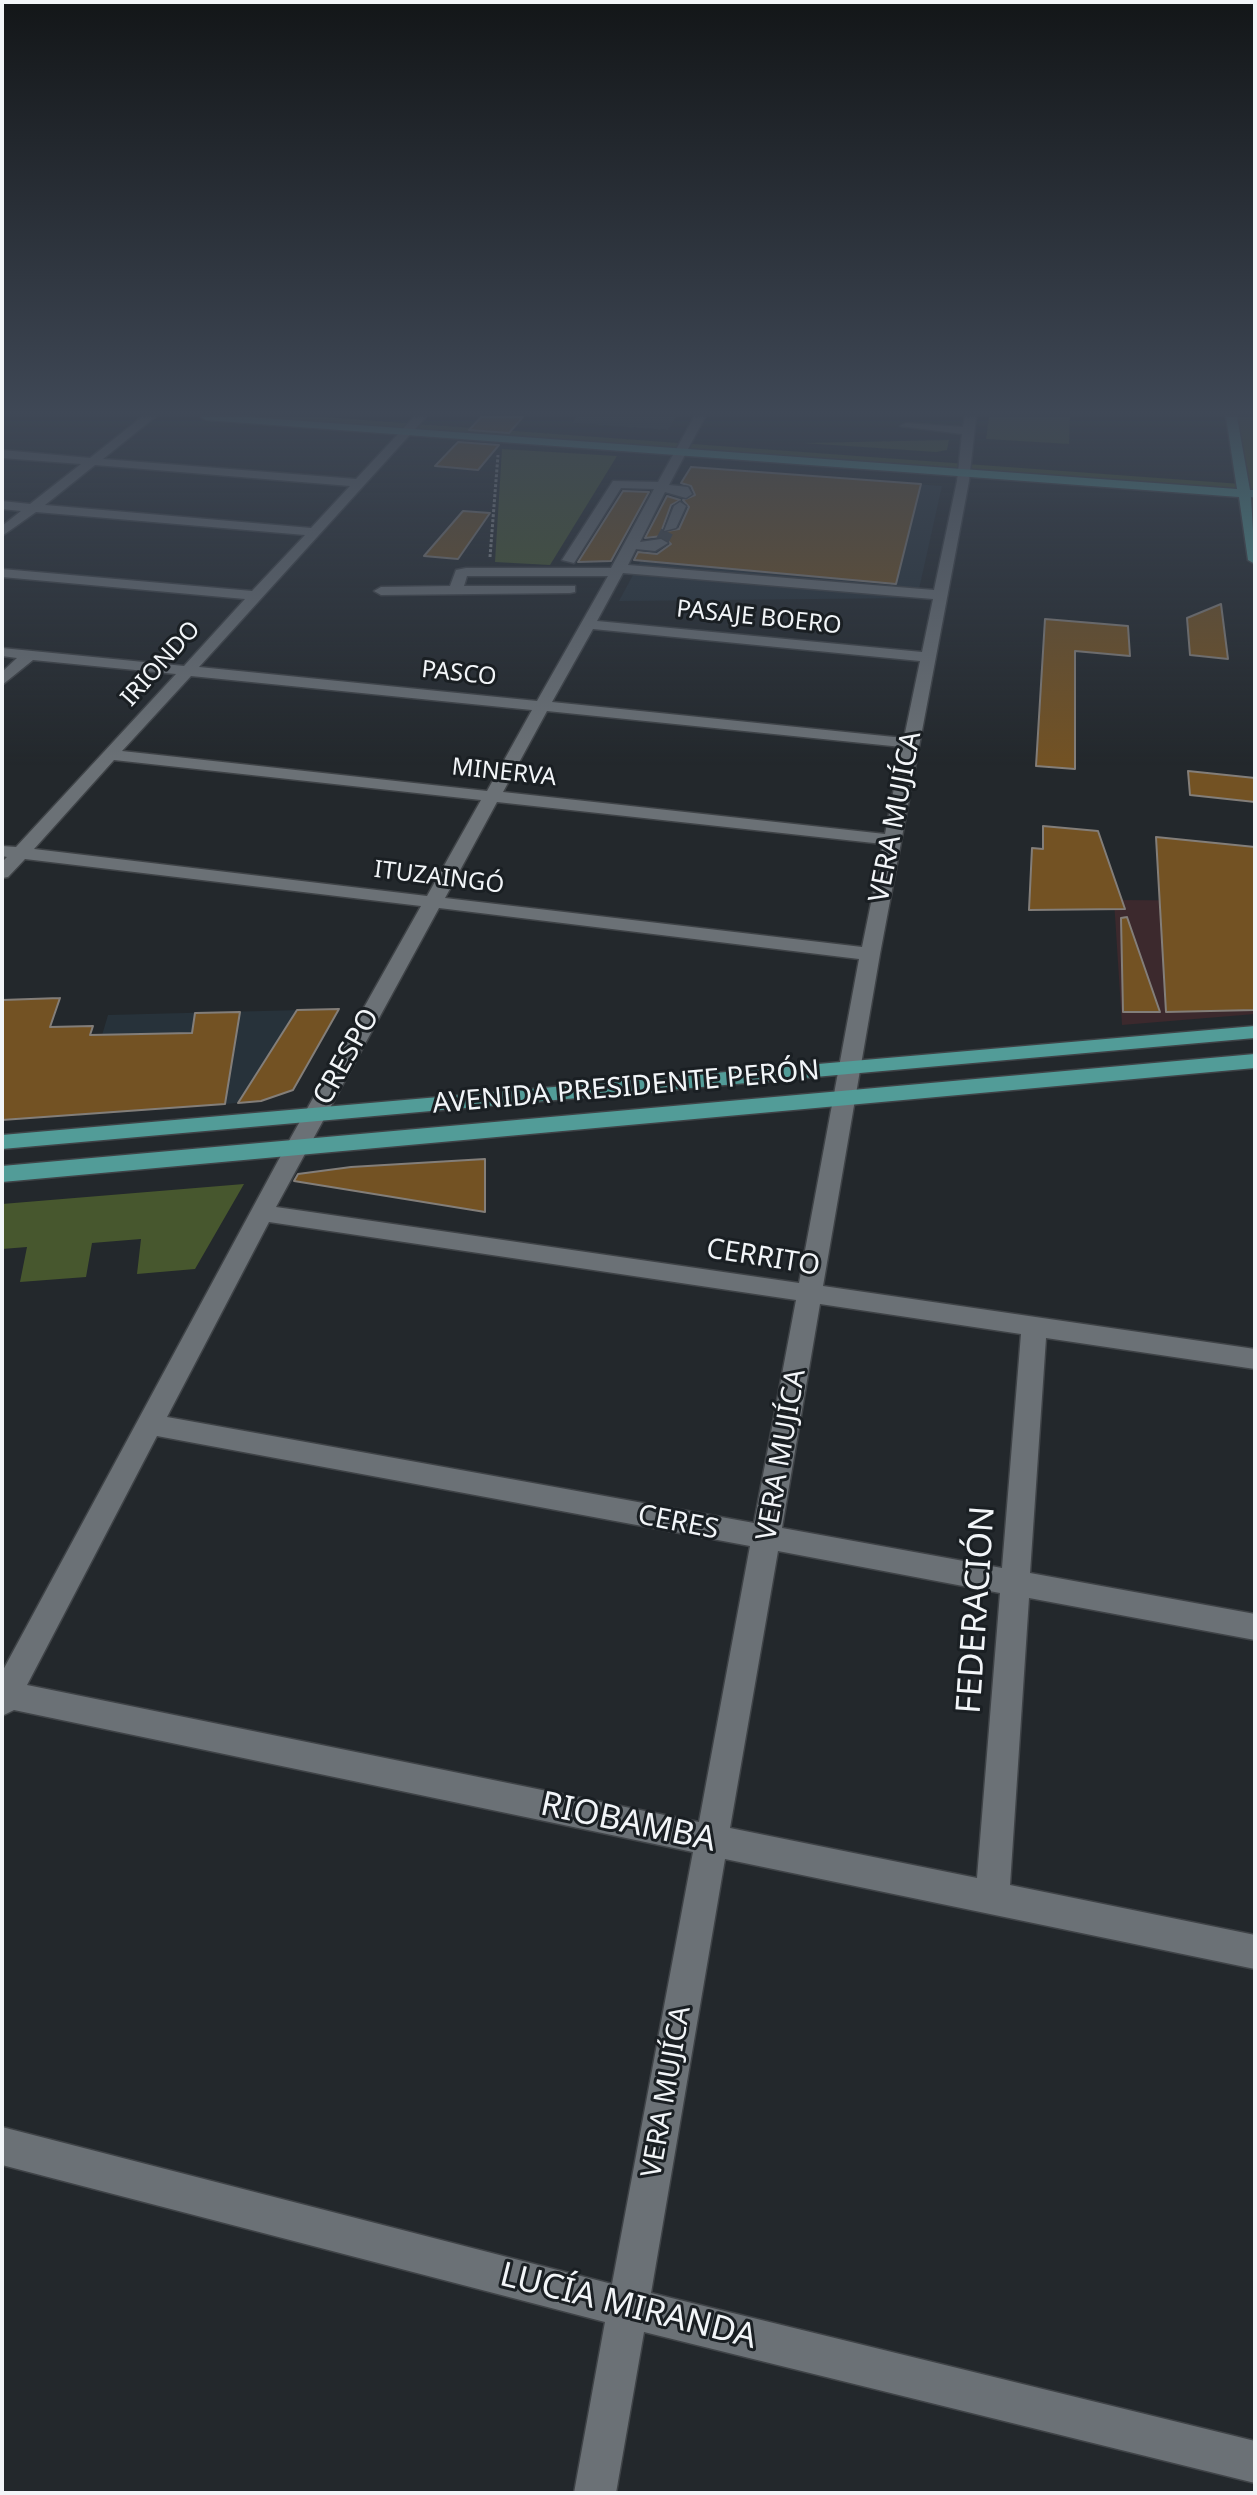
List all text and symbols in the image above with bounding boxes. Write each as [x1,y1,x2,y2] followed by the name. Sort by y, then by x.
[675,595,843,641] street label: PASAJE BOERO
[115,616,207,712] street label: IRIONDO
[420,656,498,692] street label: PASCO
[863,729,929,905] street label: VERA MUJÍCA
[450,753,558,793] street label: MINERVA
[372,856,506,900] street label: ITUZAINGÓ
[307,1003,387,1111] street label: CRESPO
[431,1054,821,1122] street label: AVENIDA PRESIDENTE PERÓN
[704,1232,822,1284] street label: CERRITO
[750,1367,814,1543] street label: VERA MUJÍCA
[635,1499,721,1547] street label: CERES
[949,1505,1005,1715] street label: FEDERACIÓN
[537,1785,719,1861] street label: RIOBAMBA
[635,2004,699,2180] street label: VERA MUJÍCA
[496,2255,760,2359] street label: LUCÍA MIRANDA

